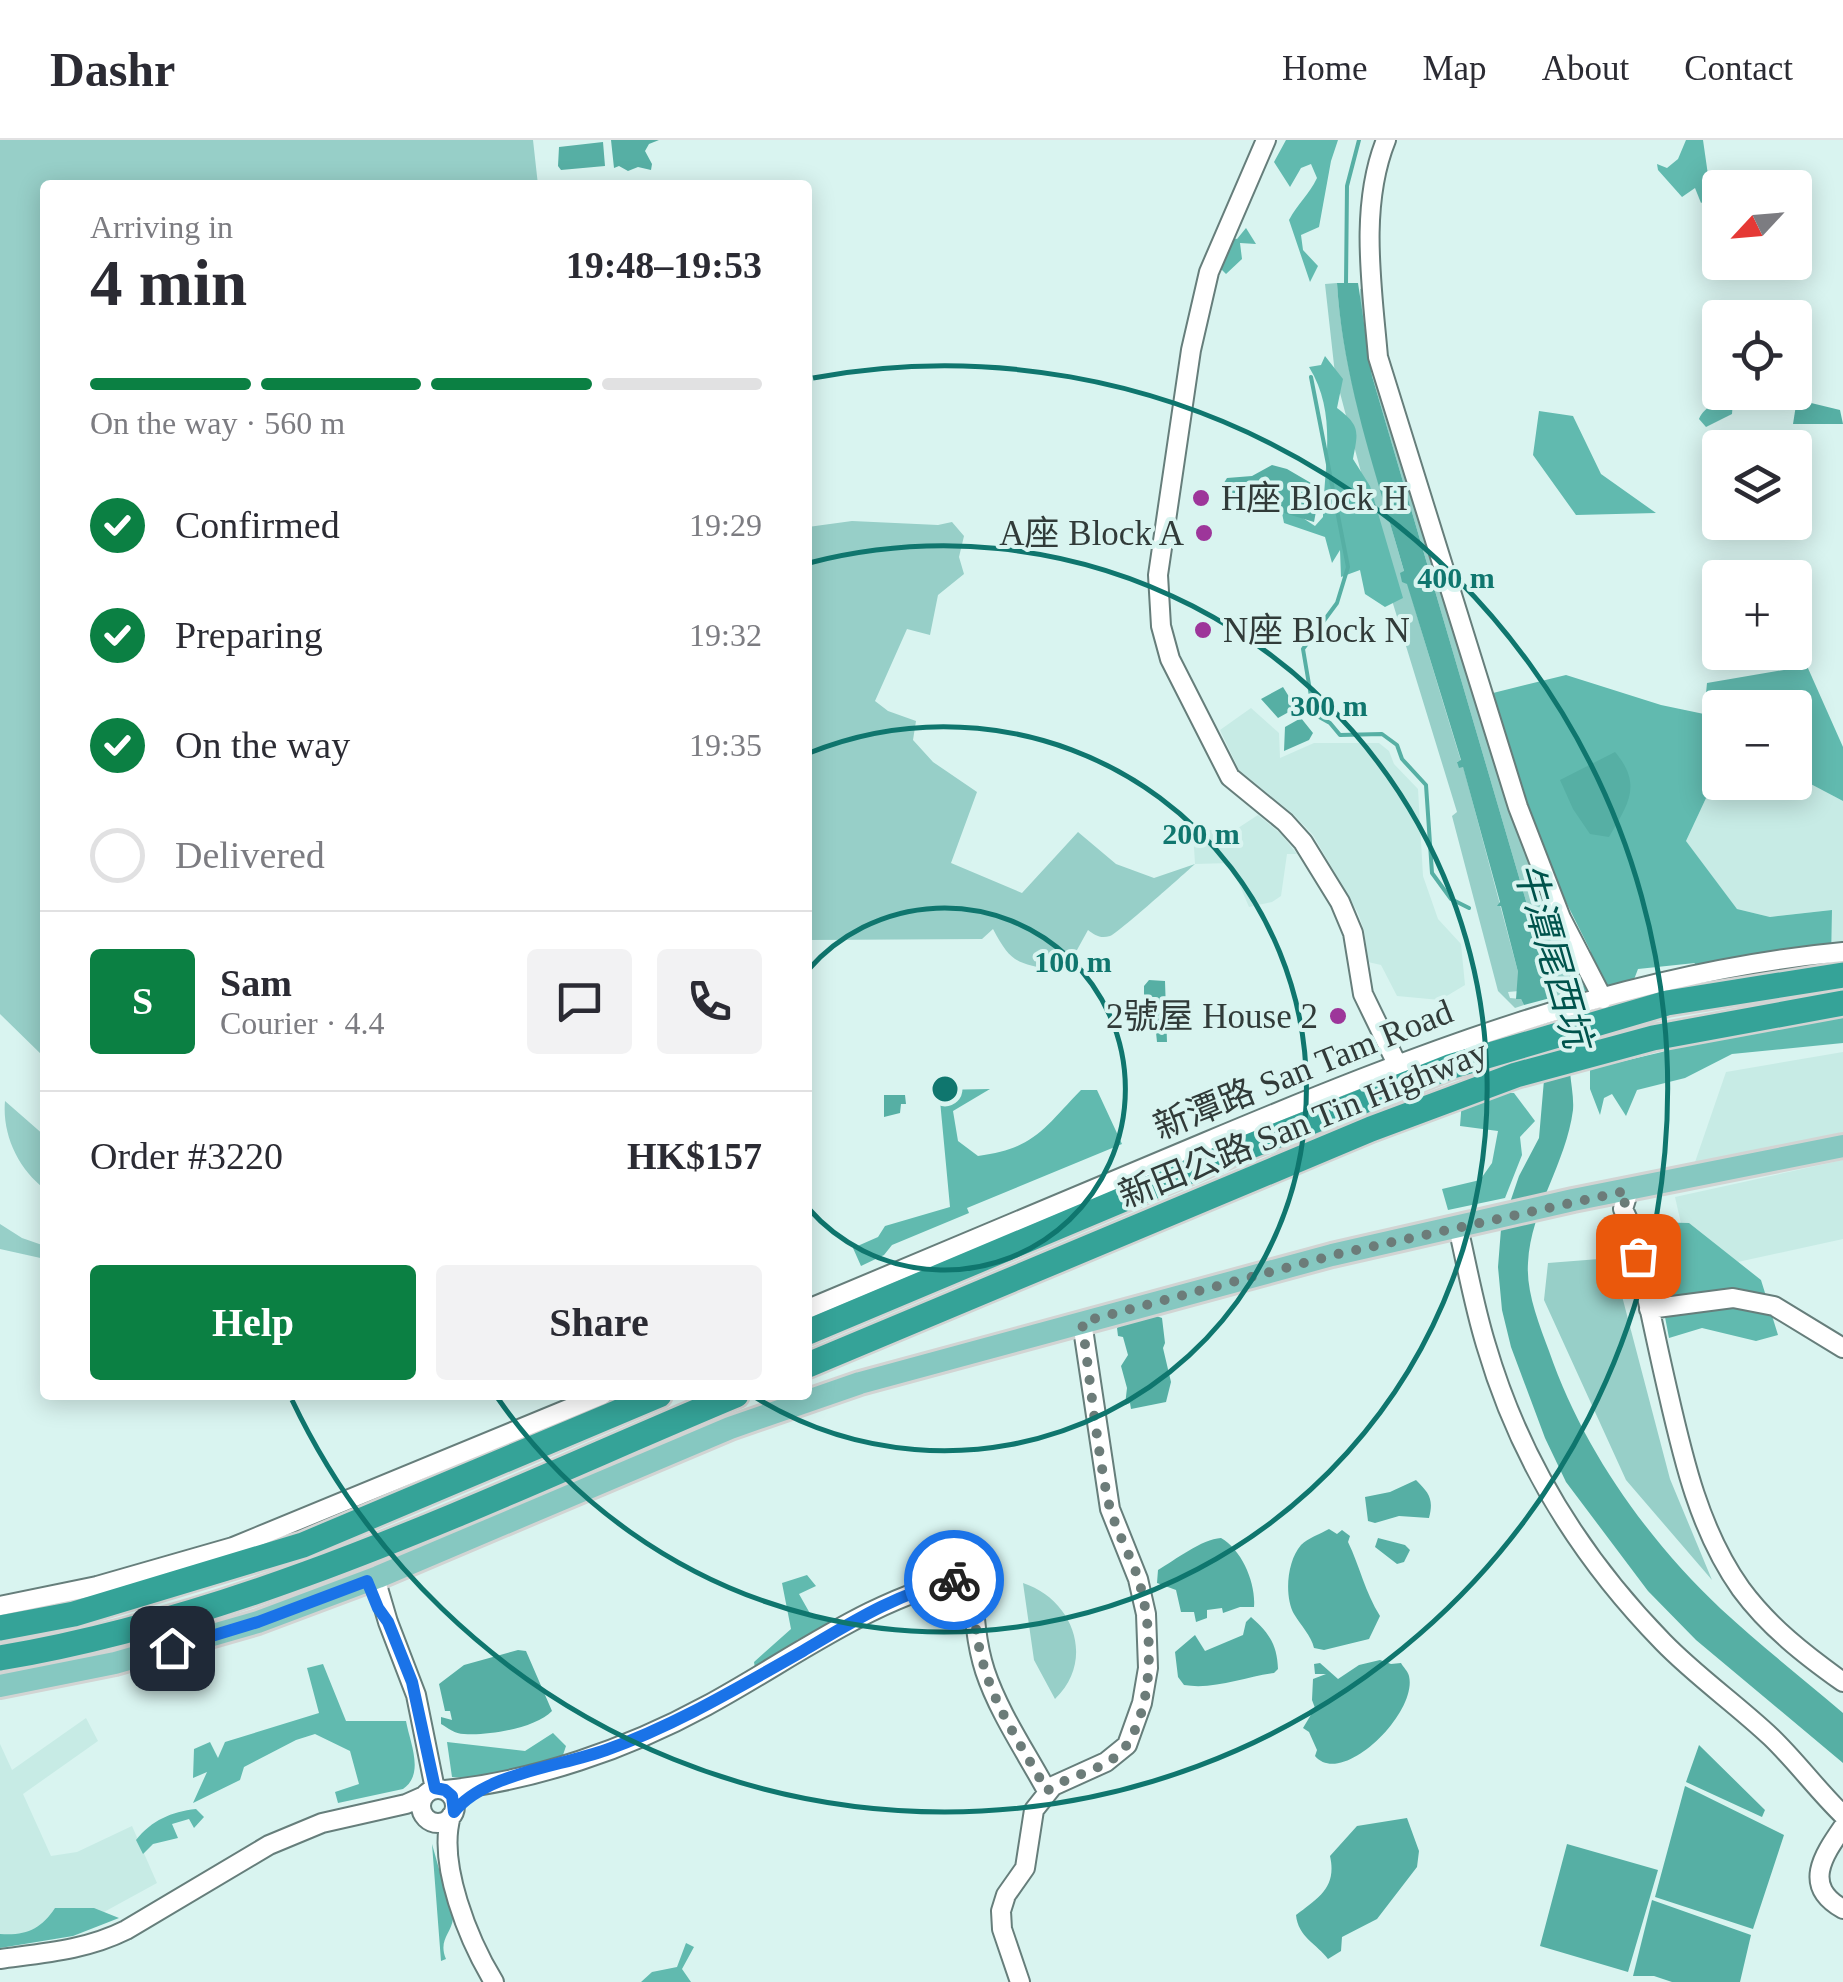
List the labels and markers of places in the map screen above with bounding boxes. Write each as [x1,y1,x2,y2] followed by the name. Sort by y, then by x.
[1221,479,1408,518] place label: H座 Block H
[1190,487,1212,509] marker: H座 Block H
[999,514,1185,553] place label: A座 Block A
[1193,522,1215,544] marker: A座 Block A
[1223,611,1410,650] place label: N座 Block N
[1192,619,1214,641] marker: N座 Block N
[1106,997,1318,1036] place label: 2號屋 House 2
[1327,1005,1349,1027] marker: 2號屋 House 2
[927,1071,963,1107] centre of rings
[1596,1214,1681,1299] pin
[130,1606,215,1691] pin

